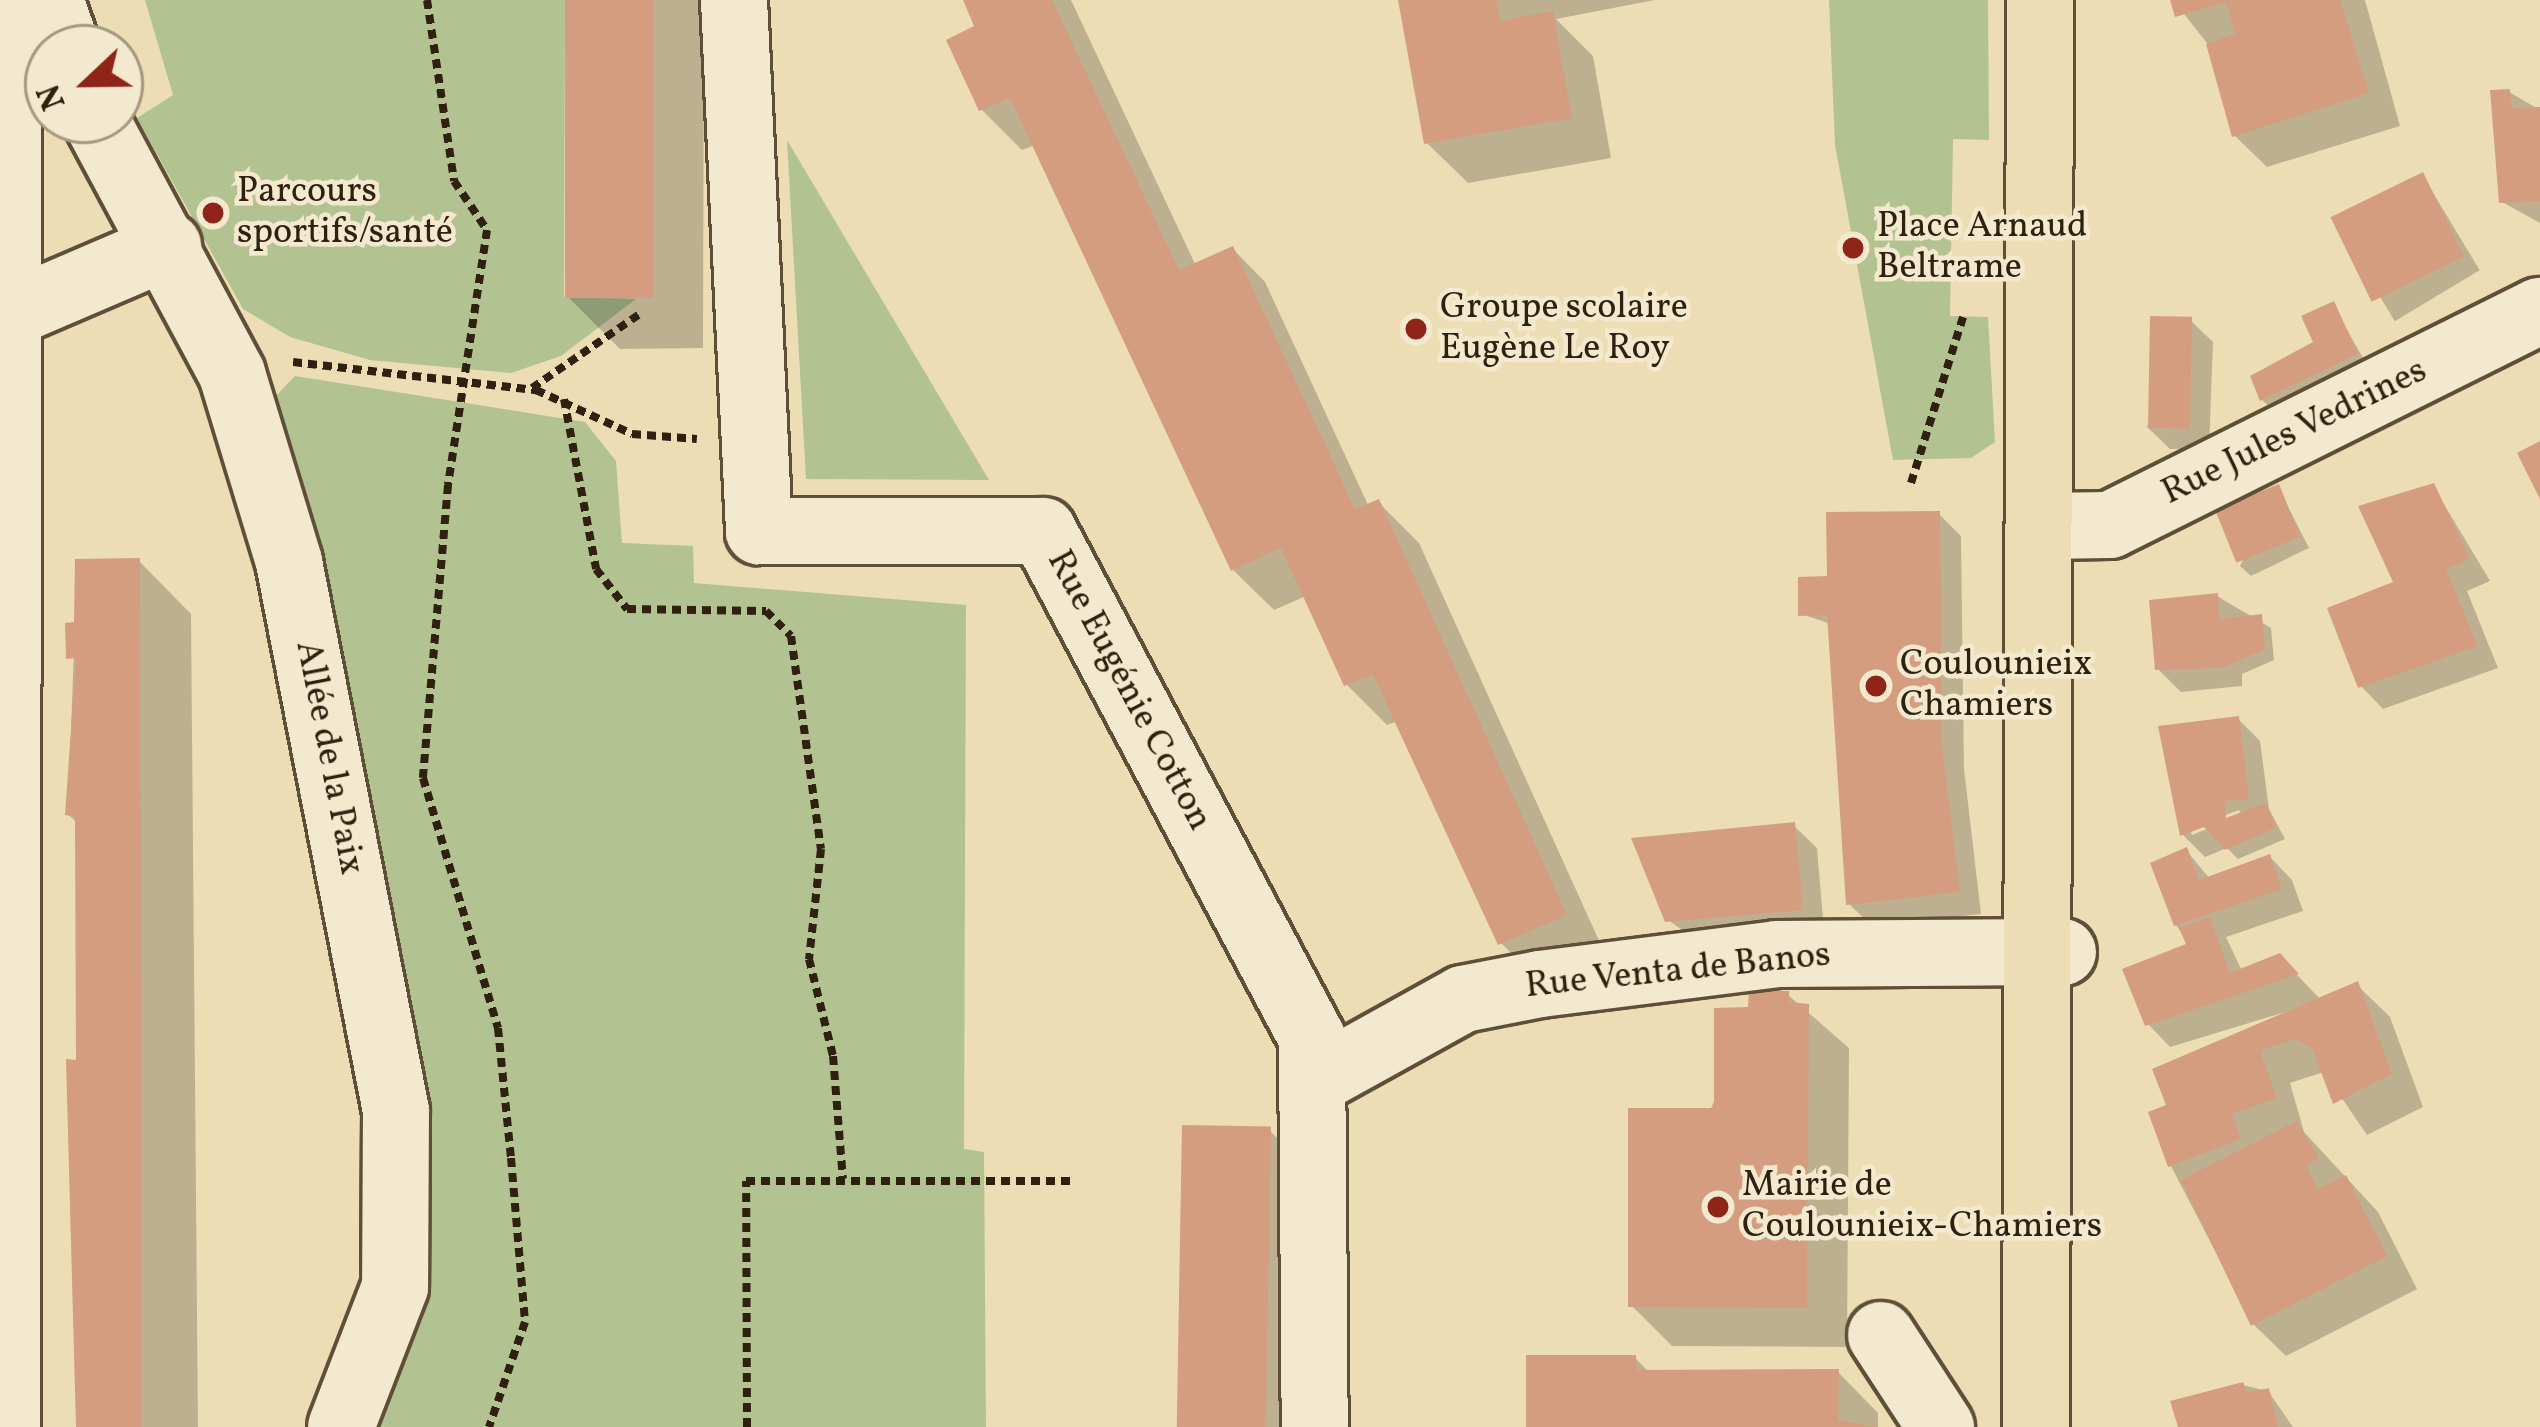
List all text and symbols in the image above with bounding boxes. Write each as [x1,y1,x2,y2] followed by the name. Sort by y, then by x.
[24,24,144,144] north arrow
[28,77,79,116] text: N
[237,170,453,255] place label: Parcours sportifs/santé
[200,200,226,226] marker: Parcours sportifs/santé
[1877,205,2087,290] place label: Place Arnaud Beltrame
[1840,235,1866,261] marker: Place Arnaud Beltrame
[1440,286,1688,371] place label: Groupe scolaire Eugène Le Roy
[1403,316,1429,342] marker: Groupe scolaire Eugène Le Roy
[2155,350,2435,516] street label: Rue Jules Vedrines
[1036,544,1220,838] street label: Rue Eugénie Cotton
[284,638,372,878] street label: Allée de la Paix
[1900,643,2092,728] place label: Coulounieix Chamiers
[1863,673,1889,699] marker: Coulounieix Chamiers
[1523,934,1833,1010] street label: Rue Venta de Banos
[1742,1164,2102,1249] place label: Mairie de Coulounieix-Chamiers
[1705,1194,1731,1220] marker: Mairie de Coulounieix-Chamiers

